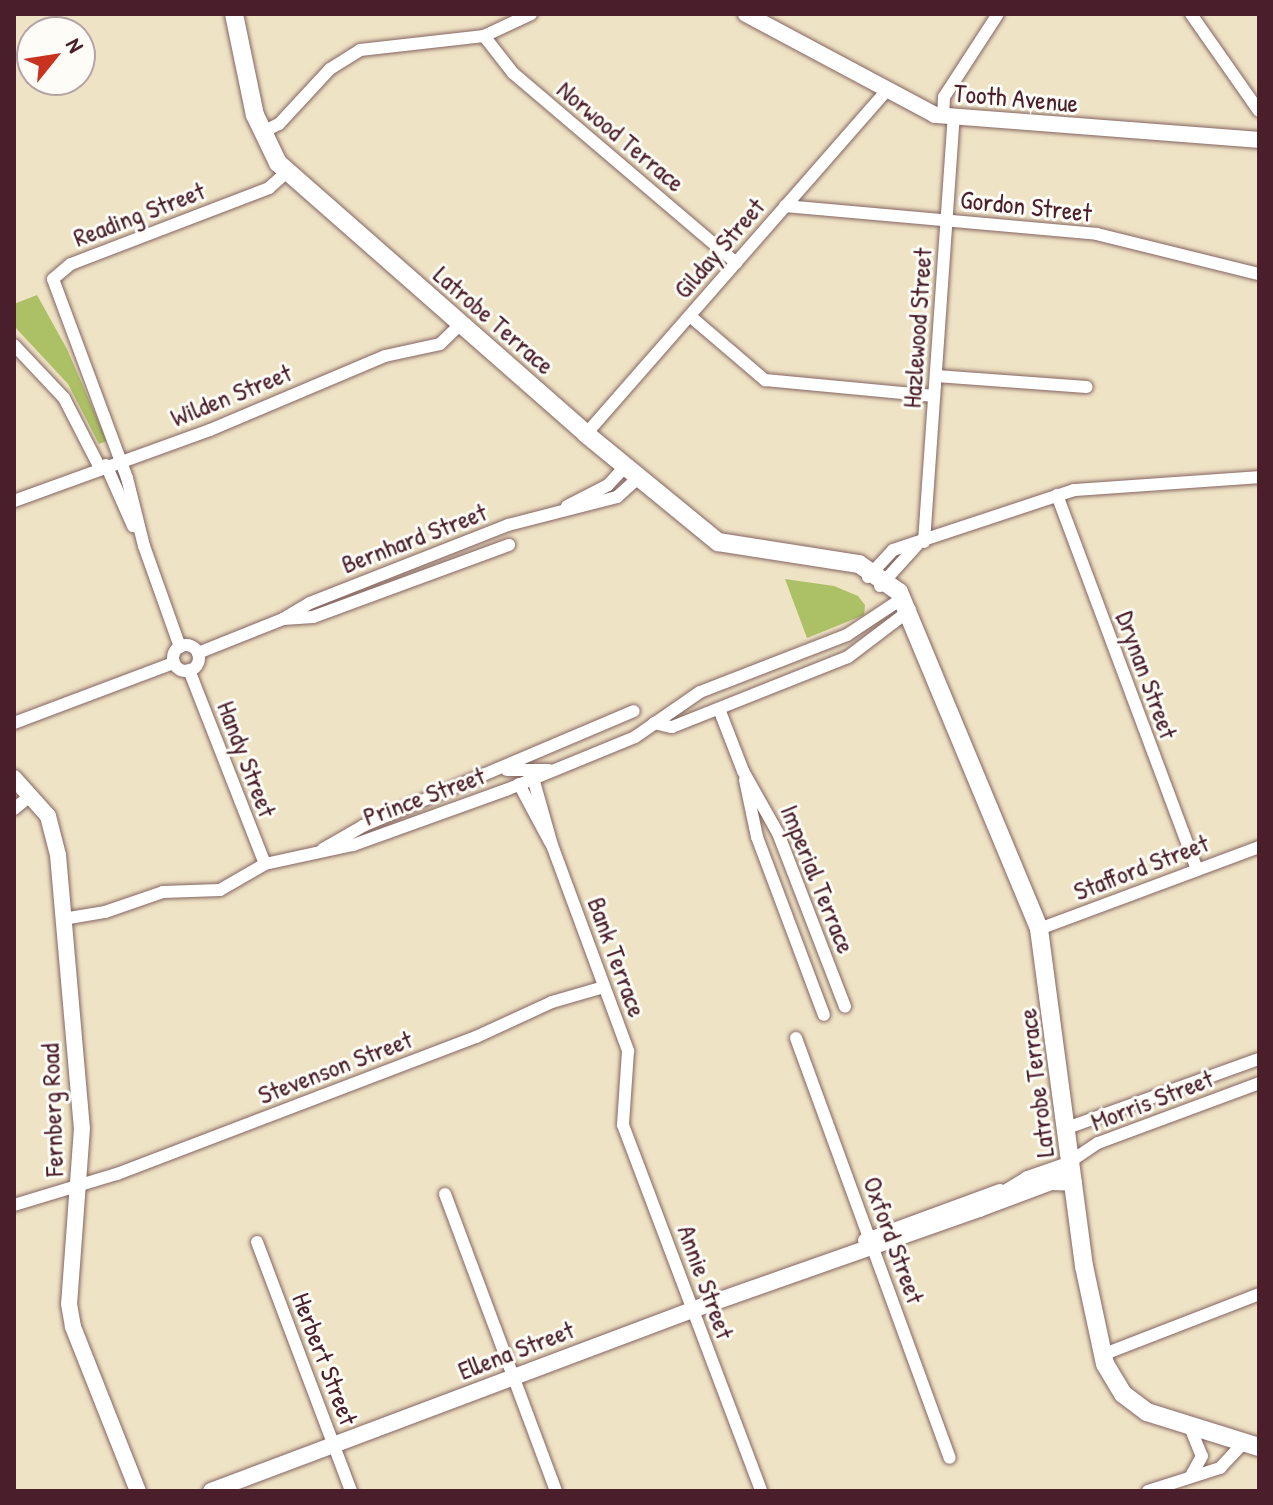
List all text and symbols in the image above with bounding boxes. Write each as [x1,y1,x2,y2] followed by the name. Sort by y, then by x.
[16,16,96,96] north arrow
[59,32,91,58] text: N
[551,74,691,198] street label: Norwood Terrace
[952,77,1080,119] street label: Tooth Avenue
[69,175,209,253] street label: Reading Street
[959,184,1093,228] street label: Gordon Street
[667,191,771,305] street label: Gilday Street
[896,247,938,409] street label: Hazlewood Street
[427,259,561,381] street label: Latrobe Terrace
[166,357,296,433] street label: Wilden Street
[337,496,491,580] street label: Bernhard Street
[1110,607,1184,743] street label: Drynan Street
[211,697,283,821] street label: Handy Street
[359,760,489,832] street label: Prince Street
[774,800,862,958] street label: Imperial Terrace
[1069,827,1213,907] street label: Stafford Street
[581,893,653,1021] street label: Bank Terrace
[1011,1007,1061,1159] street label: Latrobe Terrace
[254,1023,416,1111] street label: Stevenson Street
[34,1043,70,1177] street label: Fernberg Road
[1087,1062,1217,1138] street label: Morris Street
[857,1172,931,1308] street label: Oxford Street
[671,1221,741,1343] street label: Annie Street
[286,1289,364,1429] street label: Herbert Street
[454,1314,578,1386] street label: Ellena Street

